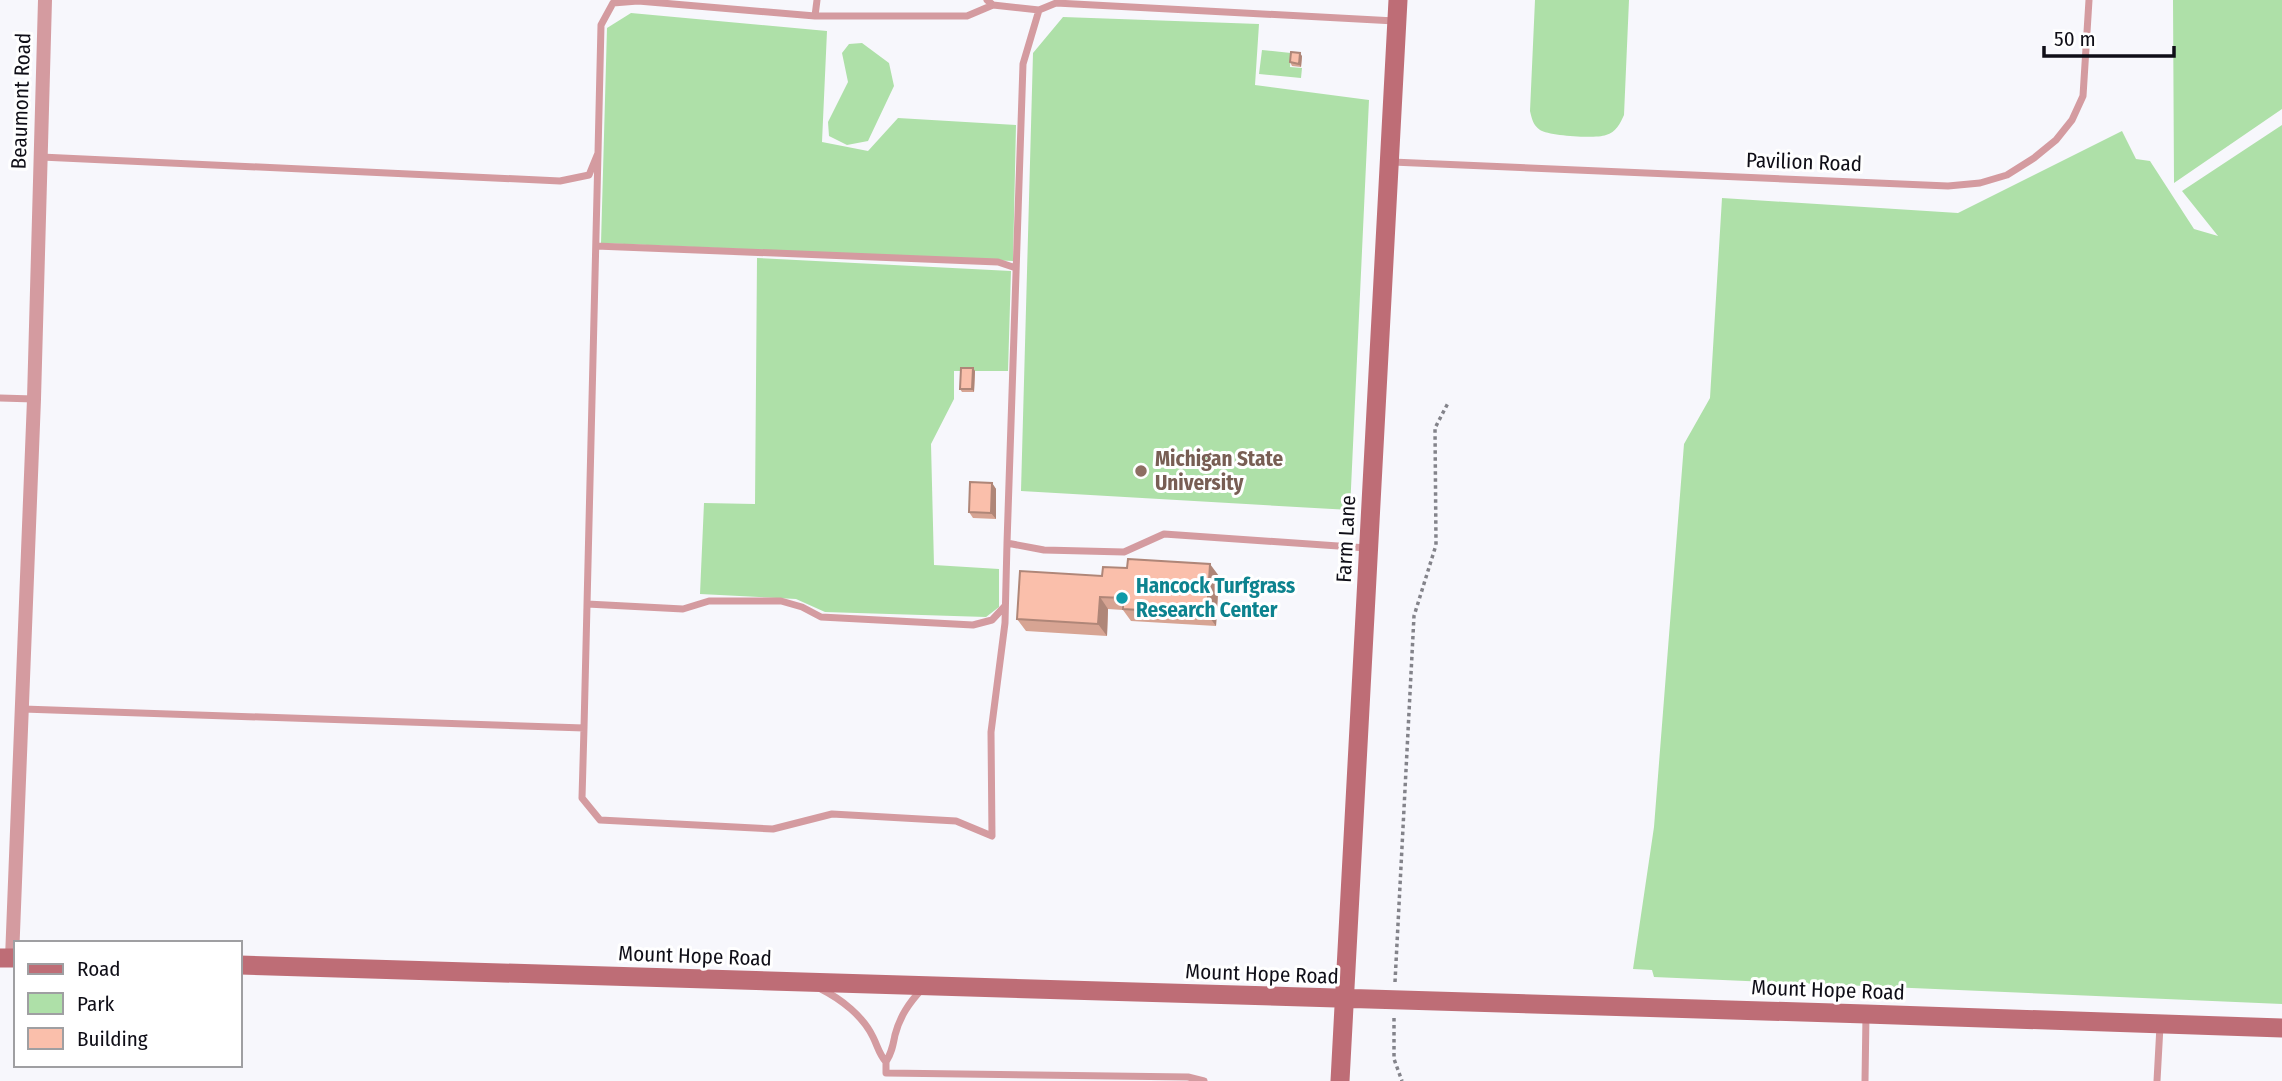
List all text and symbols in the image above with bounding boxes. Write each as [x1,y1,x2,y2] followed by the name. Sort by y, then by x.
[2044,14,2174,58] scale bar
[2054,26,2096,52] text: 50 m
[6,32,36,170] street label: Beaumont Road
[1746,147,1862,177] street label: Pavilion Road
[1155,446,1283,496] place label: Michigan State University
[1133,463,1149,479] marker: Michigan State University
[1331,495,1361,583] street label: Farm Lane
[1136,573,1295,623] place label: Hancock Turfgrass Research Center
[1114,590,1130,606] marker: Hancock Turfgrass Research Center
[618,940,772,972] street label: Mount Hope Road
[14,941,242,1067] legend
[77,956,121,982] text: Road
[1185,958,1339,990] street label: Mount Hope Road
[1751,974,1905,1006] street label: Mount Hope Road
[77,991,115,1017] text: Park
[77,1026,148,1052] text: Building

